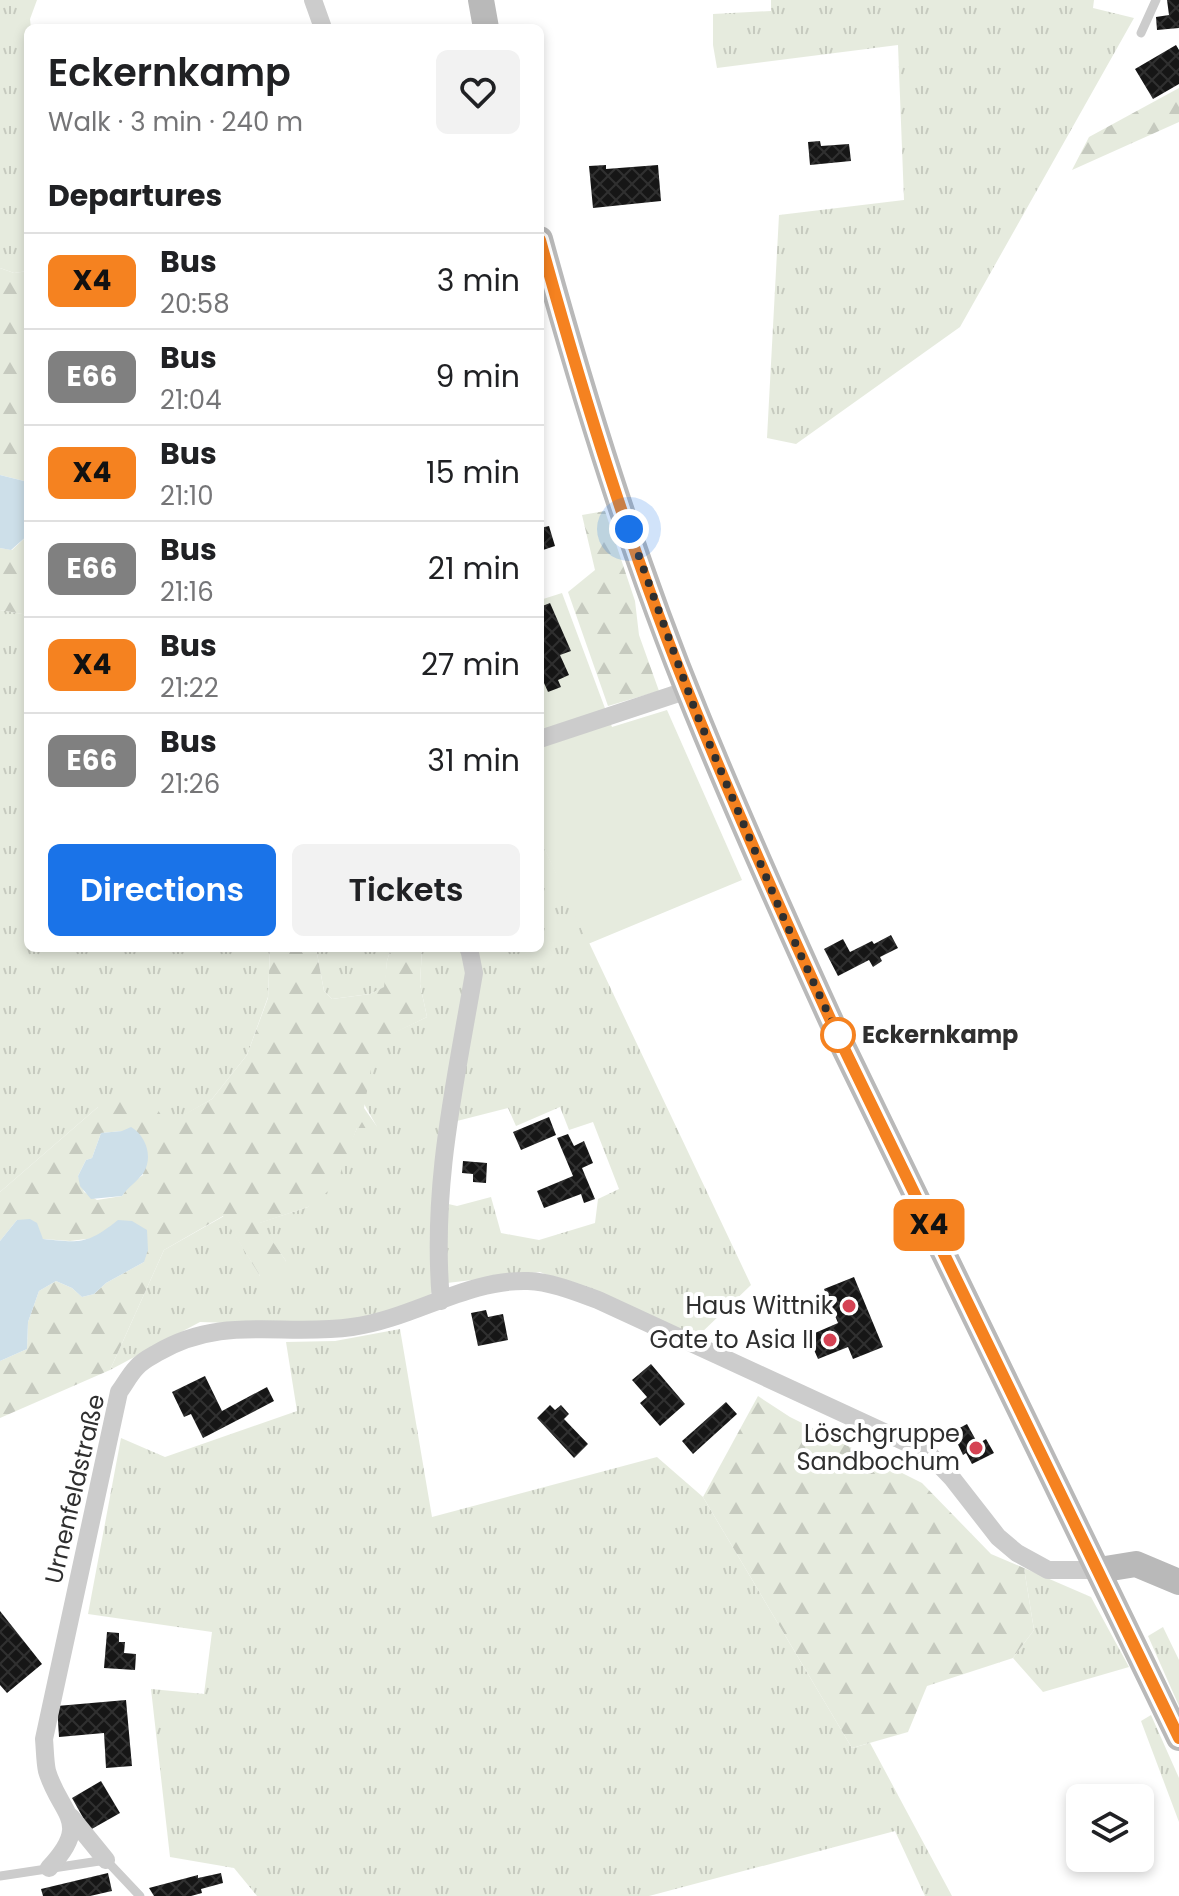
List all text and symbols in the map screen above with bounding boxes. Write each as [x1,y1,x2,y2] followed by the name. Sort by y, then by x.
[48,46,291,99] text: Eckernkamp
[436,50,520,134] button: heart
[48,104,303,140] text: Walk · 3 min · 240 m
[48,174,222,217] text: Departures
[160,240,217,283] text: Bus
[437,259,520,302] text: 3 min
[73,261,111,300] text: X4
[160,286,230,322] text: 20:58
[160,336,217,379] text: Bus
[436,355,520,398] text: 9 min
[67,357,117,396] text: E66
[160,382,222,418] text: 21:04
[160,432,217,475] text: Bus
[426,451,520,494] text: 15 min
[73,453,111,492] text: X4
[160,478,213,514] text: 21:10
[609,509,649,549] your location
[160,528,217,571] text: Bus
[428,547,520,590] text: 21 min
[67,549,117,588] text: E66
[160,574,214,610] text: 21:16
[160,624,217,667] text: Bus
[421,643,520,686] text: 27 min
[73,645,111,684] text: X4
[160,670,219,706] text: 21:22
[160,720,217,763] text: Bus
[427,739,520,782] text: 31 min
[67,741,117,780] text: E66
[160,766,220,802] text: 21:26
[48,844,276,936] button: Directions
[292,844,520,936] button: Tickets
[821,1018,855,1052] marker: Eckernkamp
[862,1018,1018,1051] place label: Eckernkamp
[893,1199,965,1251] line badge: X4
[910,1205,948,1244] text: X4
[685,1289,834,1322] place label: Haus Wittnik
[840,1297,858,1315] marker: Haus Wittnik
[650,1323,814,1356] place label: Gate to Asia II
[821,1331,839,1349] marker: Gate to Asia II
[37,1391,112,1587] street label: Urnenfeldstraße
[797,1417,960,1478] place label: Löschgruppe Sandbochum
[967,1439,985,1457] marker: Löschgruppe Sandbochum
[1066,1784,1154,1872] map controls
[1066,1784,1154,1872] button: layers

